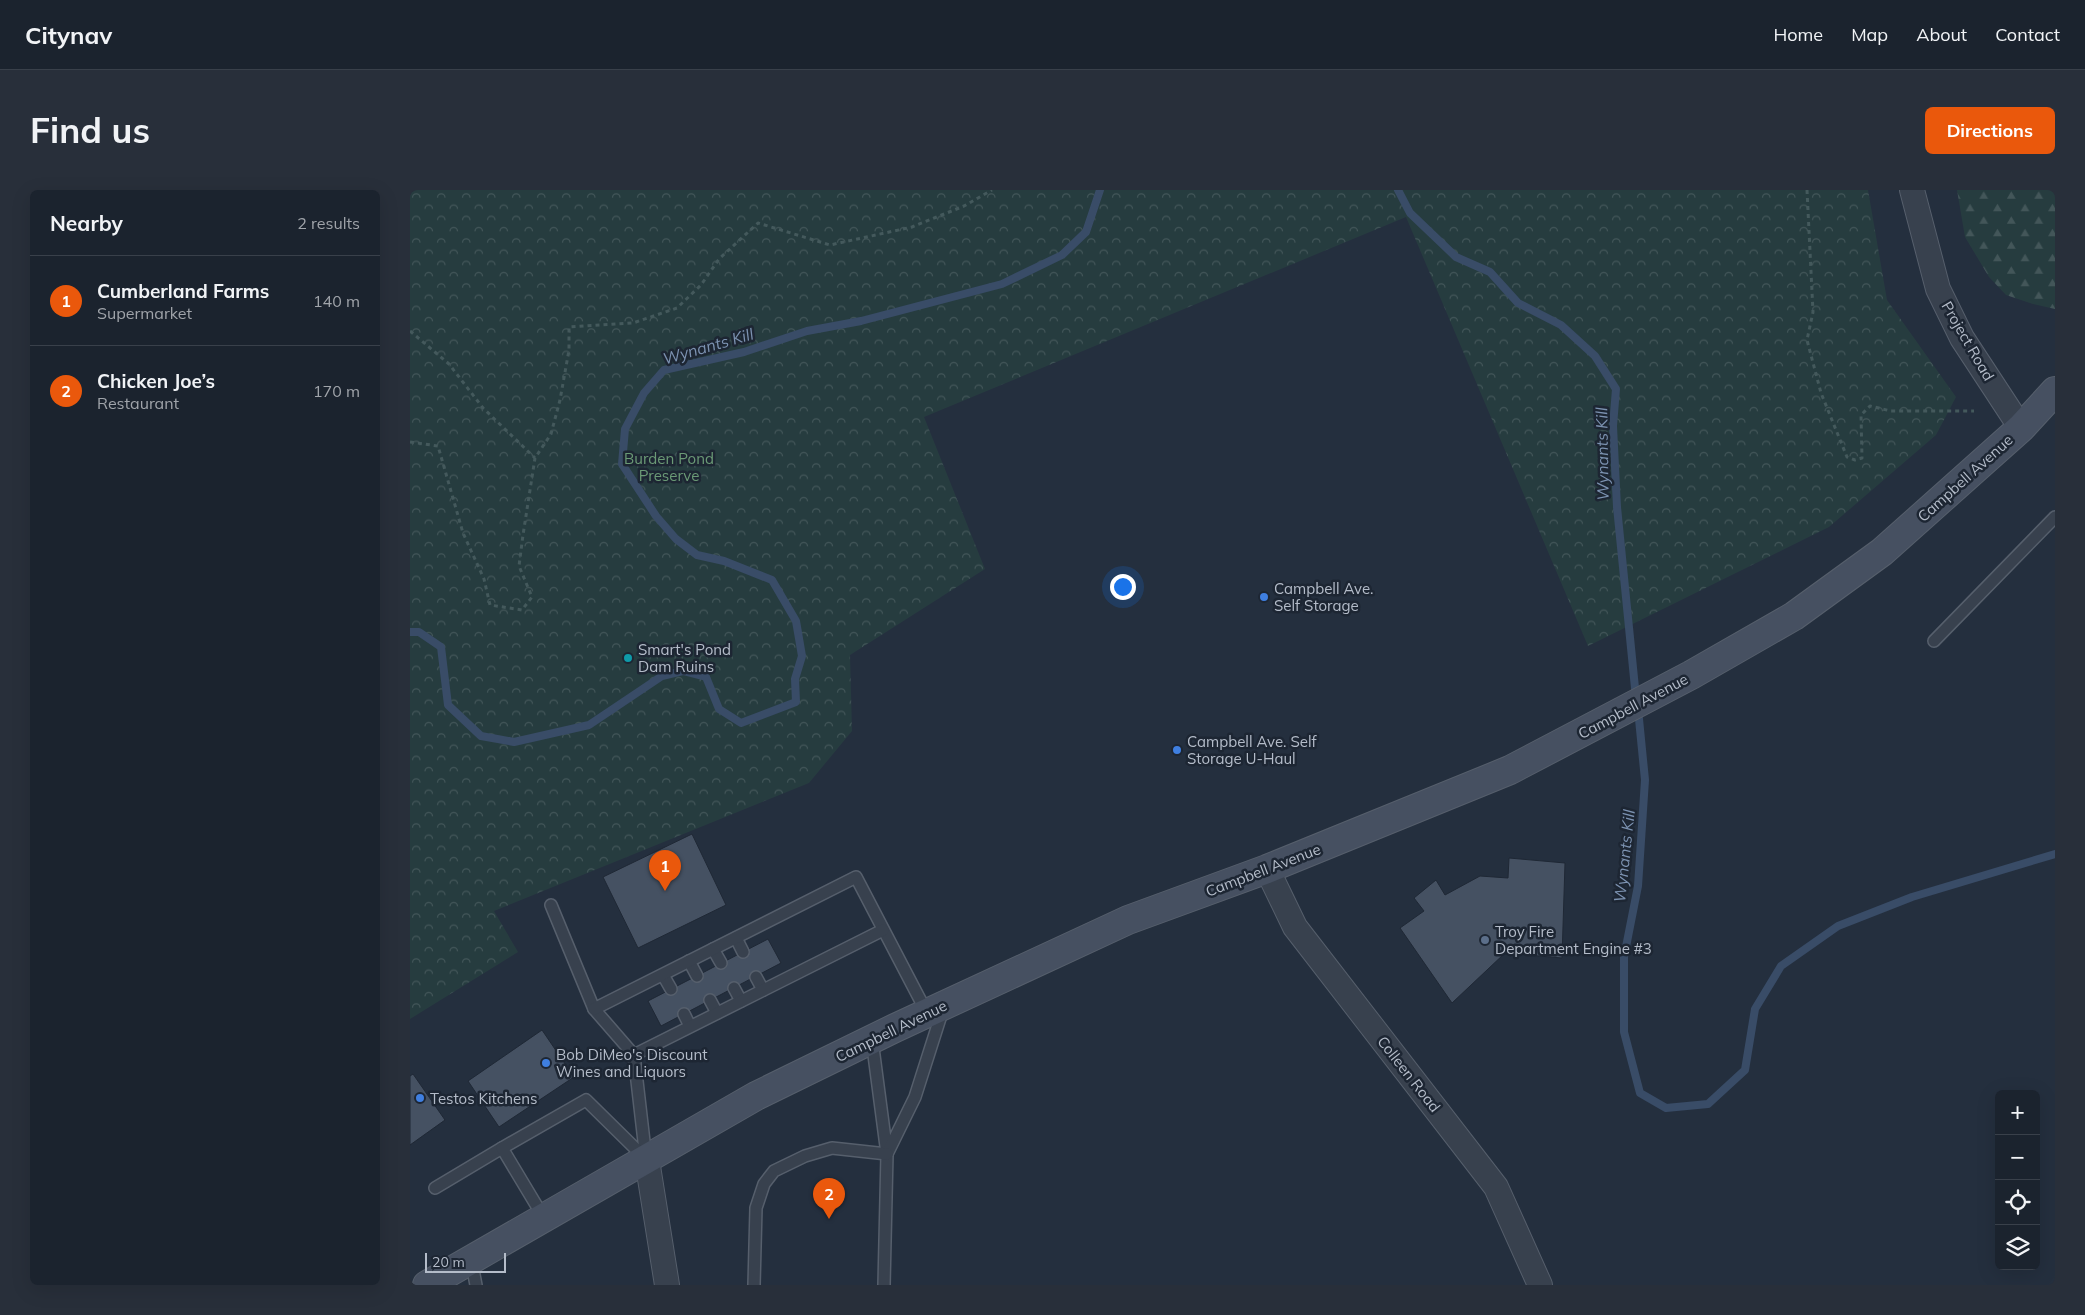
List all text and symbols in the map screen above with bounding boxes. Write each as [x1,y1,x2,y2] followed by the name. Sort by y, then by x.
[25,20,112,50] text: Citynav
[1773,23,1823,46] text: Home
[1851,23,1888,46] text: Map
[1916,23,1967,46] text: About
[1995,23,2060,46] text: Contact
[1925,107,2055,154] button: Directions
[30,108,150,152] text: Find us
[50,210,123,236] text: Nearby
[297,213,360,233] text: 2 results
[97,279,269,303] text: Cumberland Farms
[61,291,71,311] text: 1
[313,291,360,311] text: 140 m
[1938,298,1998,384] street label: Project Road
[97,303,192,323] text: Supermarket
[660,323,756,368] water label: Wynants Kill
[97,369,215,393] text: Chicken Joe’s
[61,381,71,401] text: 2
[313,381,360,401] text: 170 m
[97,393,179,413] text: Restaurant
[1591,407,1613,501] water label: Wynants Kill
[1913,430,2017,526] street label: Campbell Avenue
[624,449,714,485] park label: Burden Pond Preserve
[1110,574,1136,600] your location
[1274,579,1373,615] place label: Campbell Ave. Self Storage
[1258,591,1270,603] marker: Campbell Ave. Self Storage
[638,640,731,676] place label: Smart's Pond Dam Ruins
[622,652,634,664] marker: Smart's Pond Dam Ruins
[1575,669,1691,743] street label: Campbell Avenue
[1187,732,1317,768] place label: Campbell Ave. Self Storage U-Haul
[1171,744,1183,756] marker: Campbell Ave. Self Storage U-Haul
[1609,808,1639,904] water label: Wynants Kill
[1203,839,1323,901] street label: Campbell Avenue
[649,850,681,891] pin: 1
[1495,922,1652,958] place label: Troy Fire Department Engine #3
[1479,934,1491,946] marker: Troy Fire Department Engine #3
[832,996,950,1066] street label: Campbell Avenue
[1373,1032,1445,1116] street label: Colleen Road
[556,1045,707,1081] place label: Bob DiMeo's Discount Wines and Liquors
[540,1057,552,1069] marker: Bob DiMeo's Discount Wines and Liquors
[430,1089,537,1108] place label: Testos Kitchens
[1995,1090,2040,1270] map controls
[1995,1090,2040,1135] button: +
[414,1092,426,1104] marker: Testos Kitchens
[1995,1135,2040,1180] button: −
[813,1178,845,1219] pin: 2
[1995,1180,2040,1225] button: locate
[1995,1225,2040,1270] button: layers
[425,1250,506,1273] scale bar
[432,1253,465,1271] text: 20 m

